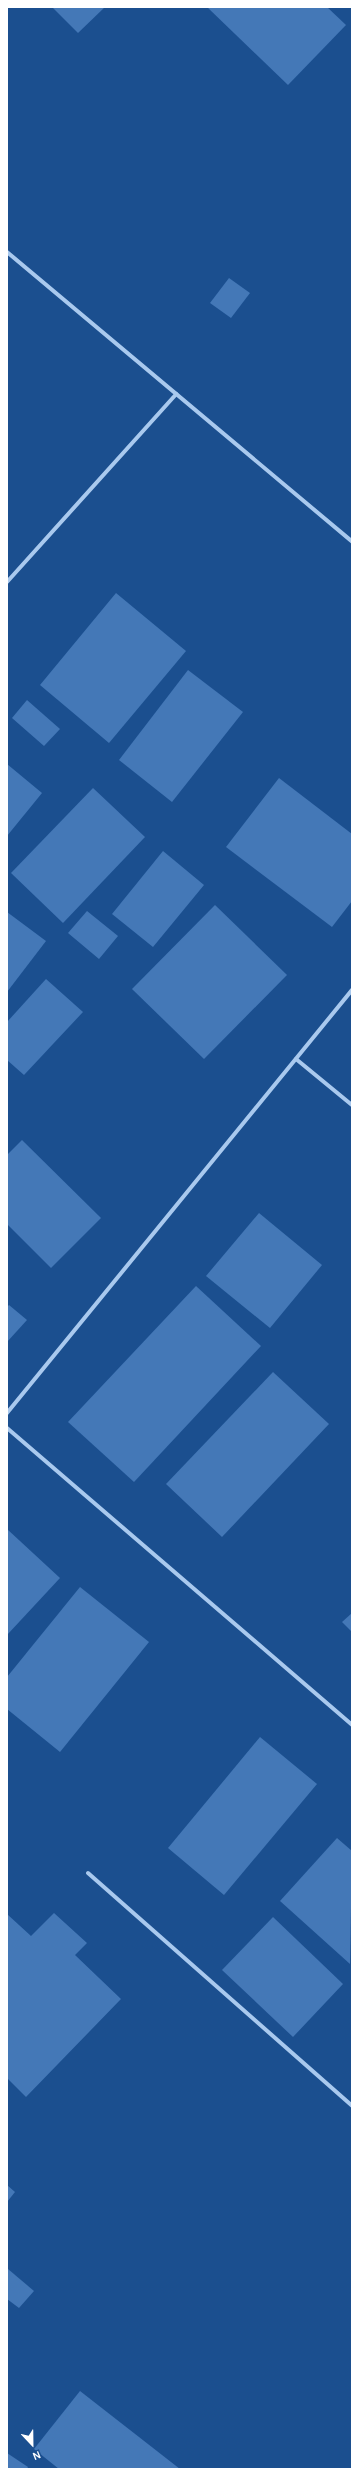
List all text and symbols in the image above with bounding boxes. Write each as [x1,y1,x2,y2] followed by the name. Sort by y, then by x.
[12,2424,52,2464] north arrow
[31,2448,43,2463] text: N

